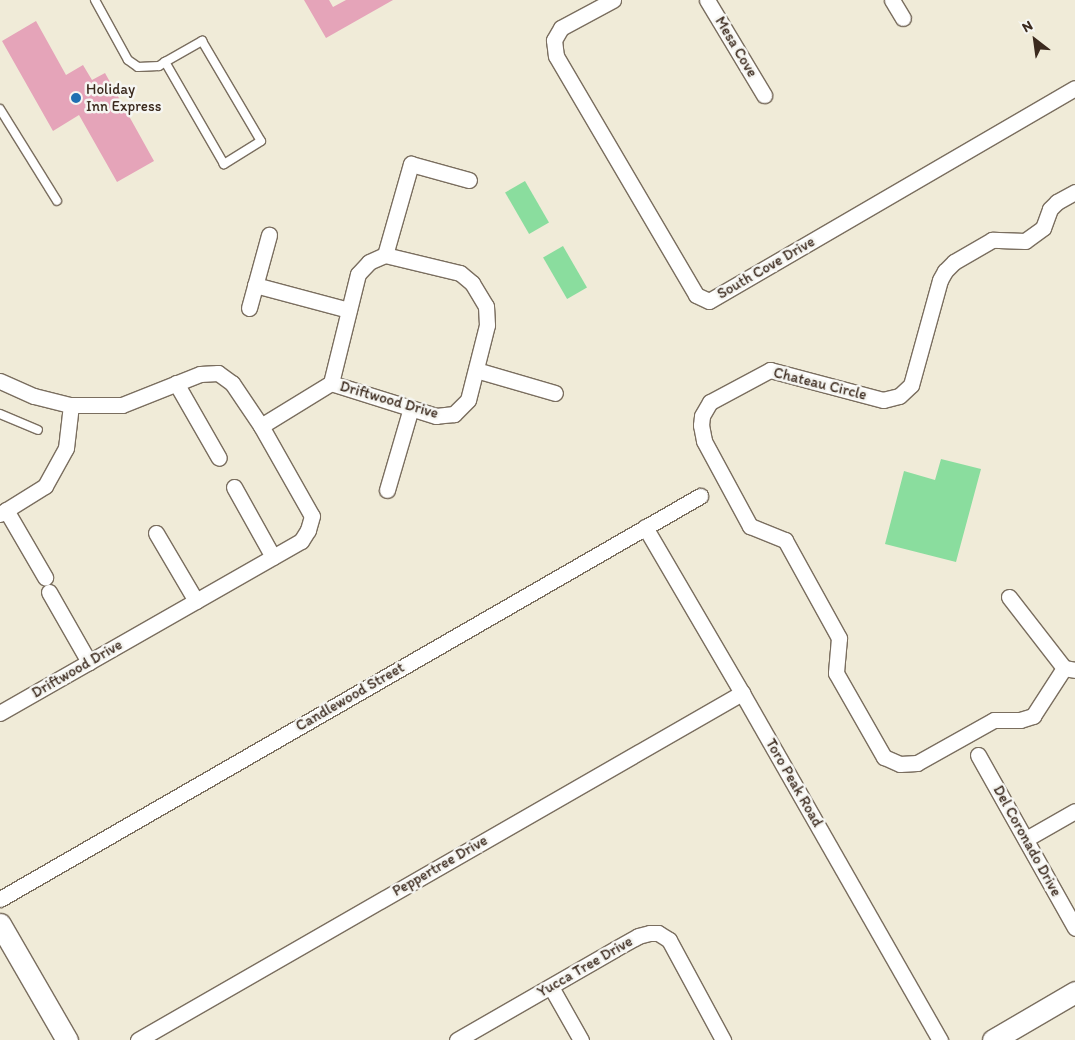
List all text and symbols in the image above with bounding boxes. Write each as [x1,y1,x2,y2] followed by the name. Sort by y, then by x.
[711,13,761,81] street label: Mesa Cove
[1010,15,1060,65] north arrow
[1019,17,1036,36] text: N
[86,80,161,115] place label: Holiday Inn Express
[70,92,82,104] marker: Holiday Inn Express
[714,233,818,303] street label: South Cove Drive
[772,364,868,404] street label: Chateau Circle
[338,377,440,423] street label: Driftwood Drive
[29,636,125,702] street label: Driftwood Drive
[293,659,407,735] street label: Candlewood Street
[762,736,826,830] street label: Toro Peak Road
[989,782,1065,900] street label: Del Coronado Drive
[389,832,491,900] street label: Peppertree Drive
[535,933,635,1001] street label: Yucca Tree Drive

